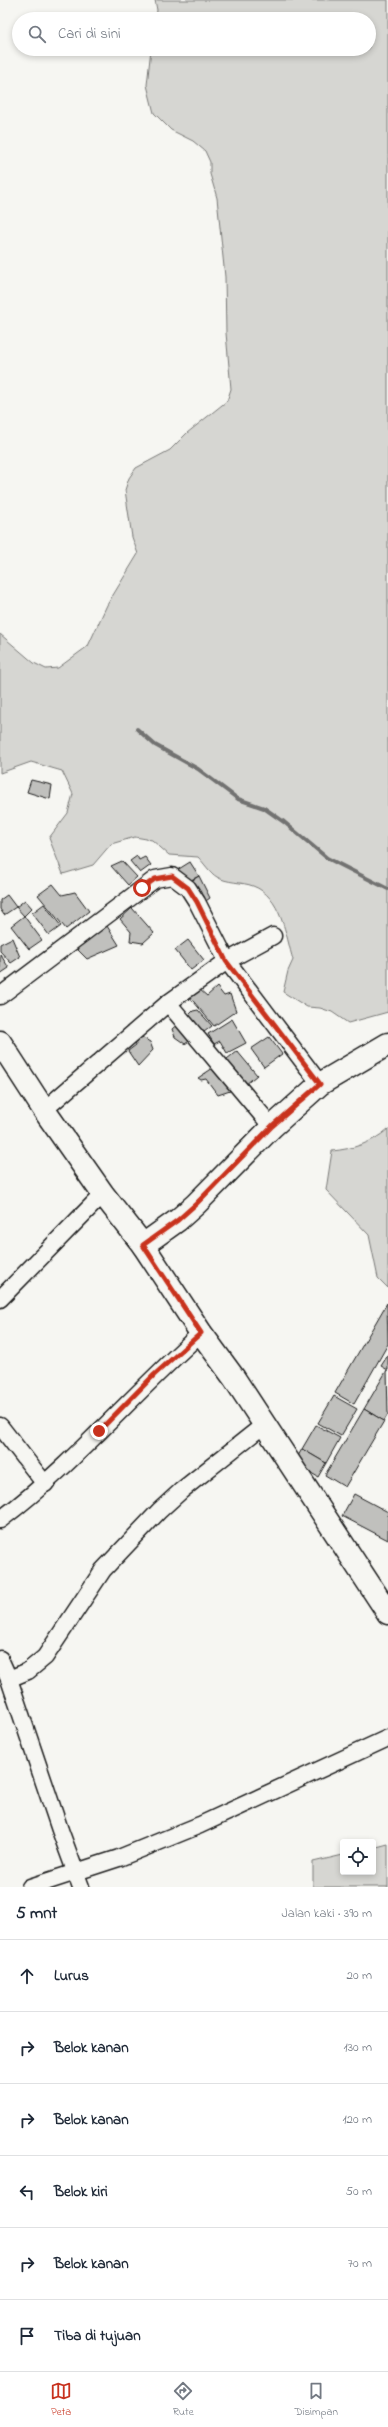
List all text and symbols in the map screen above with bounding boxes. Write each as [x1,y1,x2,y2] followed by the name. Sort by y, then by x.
[12,12,376,56] search box
[26,23,48,45] icon: search
[58,23,121,45] text: Cari di sini
[133,879,151,897] route start
[90,1422,108,1440] route end
[340,1839,376,1875] map controls
[340,1839,376,1875] button: locate
[16,1901,57,1926] text: 5 mnt
[282,1904,372,1923] text: Jalan kaki · 390 m
[16,1965,38,1987] icon: ahead
[54,1965,89,1987] text: Lurus
[347,1966,372,1985] text: 20 m
[16,2037,38,2059] icon: right
[54,2037,129,2059] text: Belok kanan
[344,2038,372,2057] text: 130 m
[16,2109,38,2131] icon: right
[54,2109,129,2131] text: Belok kanan
[342,2110,372,2129] text: 120 m
[16,2181,38,2203] icon: left
[54,2181,108,2203] text: Belok kiri
[346,2182,372,2201] text: 50 m
[16,2253,38,2275] icon: right
[54,2253,129,2275] text: Belok kanan
[348,2254,372,2273] text: 70 m
[16,2325,38,2347] icon: arrive
[54,2325,141,2347] text: Tiba di tujuan
[50,2380,72,2420] tab: Peta
[172,2380,194,2420] tab: Rute
[294,2380,338,2420] tab: Disimpan

